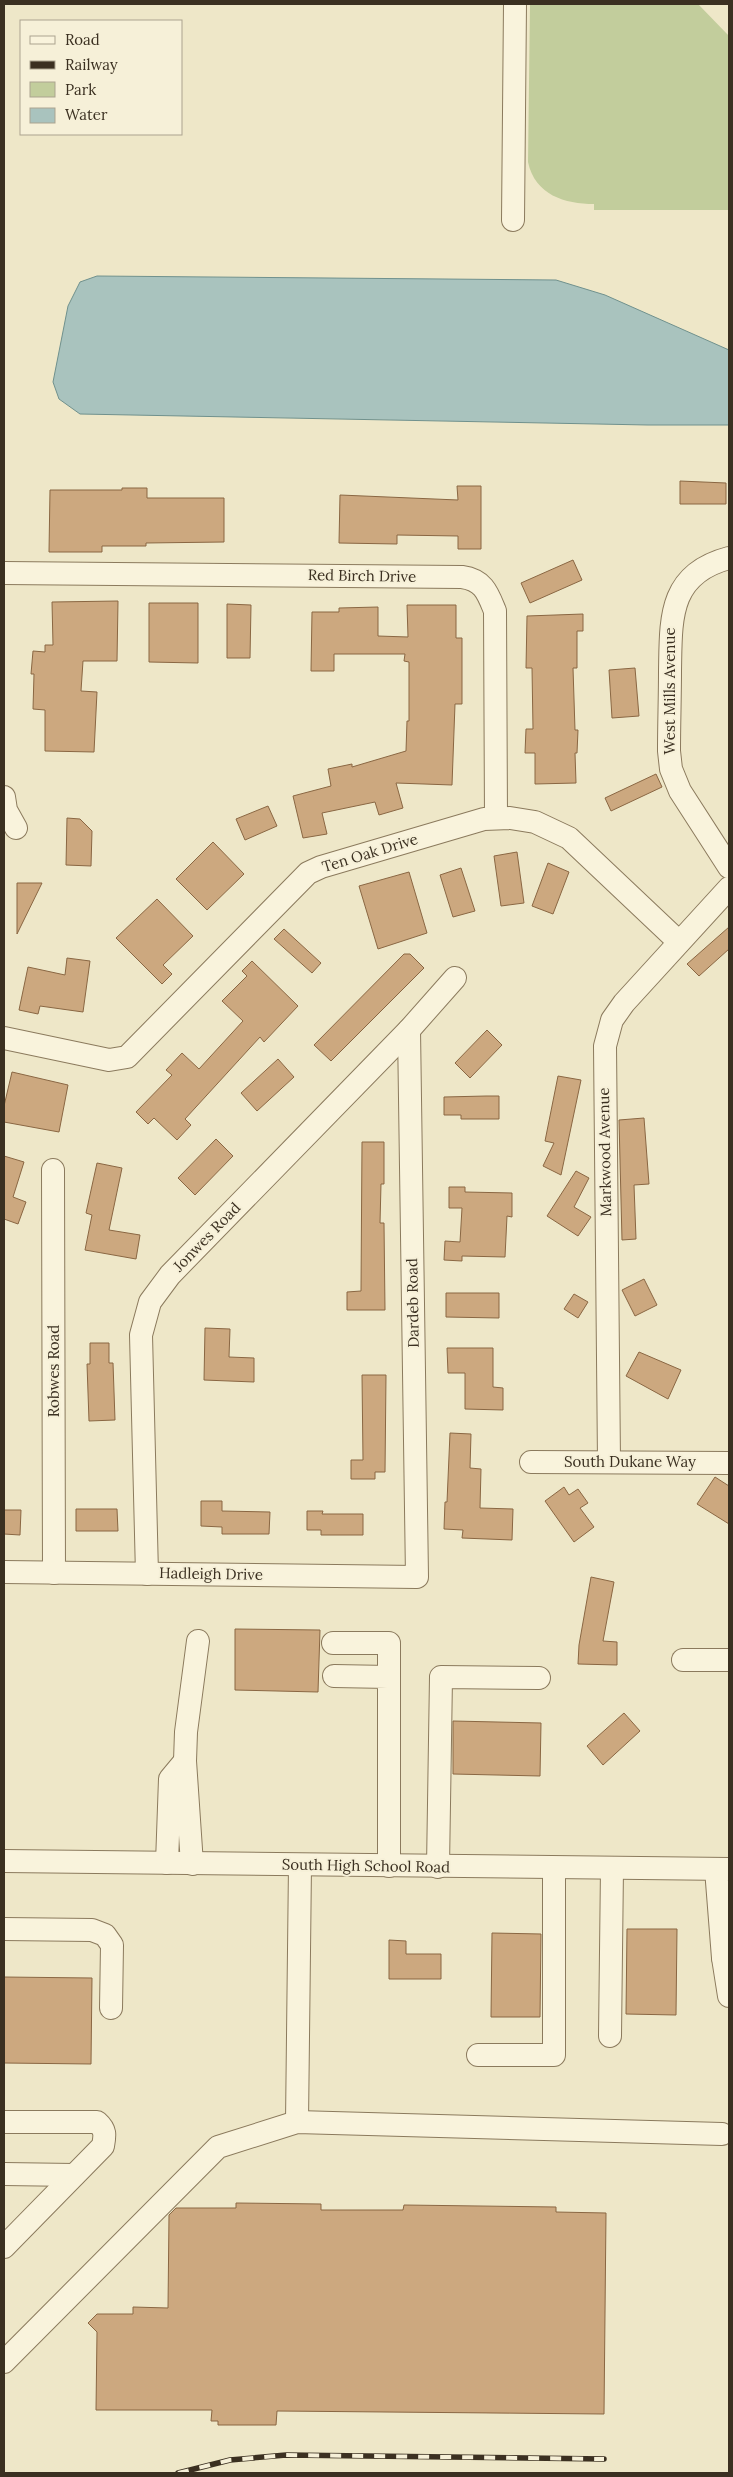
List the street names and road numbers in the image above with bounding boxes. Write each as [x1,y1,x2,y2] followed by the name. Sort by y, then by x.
[308,565,416,586] street label: Red Birch Drive
[660,627,679,755] street label: West Mills Avenue
[320,829,420,876] street label: Ten Oak Drive
[594,1087,615,1217] street label: Markwood Avenue
[168,1198,244,1276] street label: Jonwes Road
[402,1258,423,1348] street label: Dardeb Road
[44,1325,63,1417] street label: Robwes Road
[564,1452,696,1471] street label: South Dukane Way
[159,1563,263,1584] street label: Hadleigh Drive
[282,1855,450,1876] street label: South High School Road

